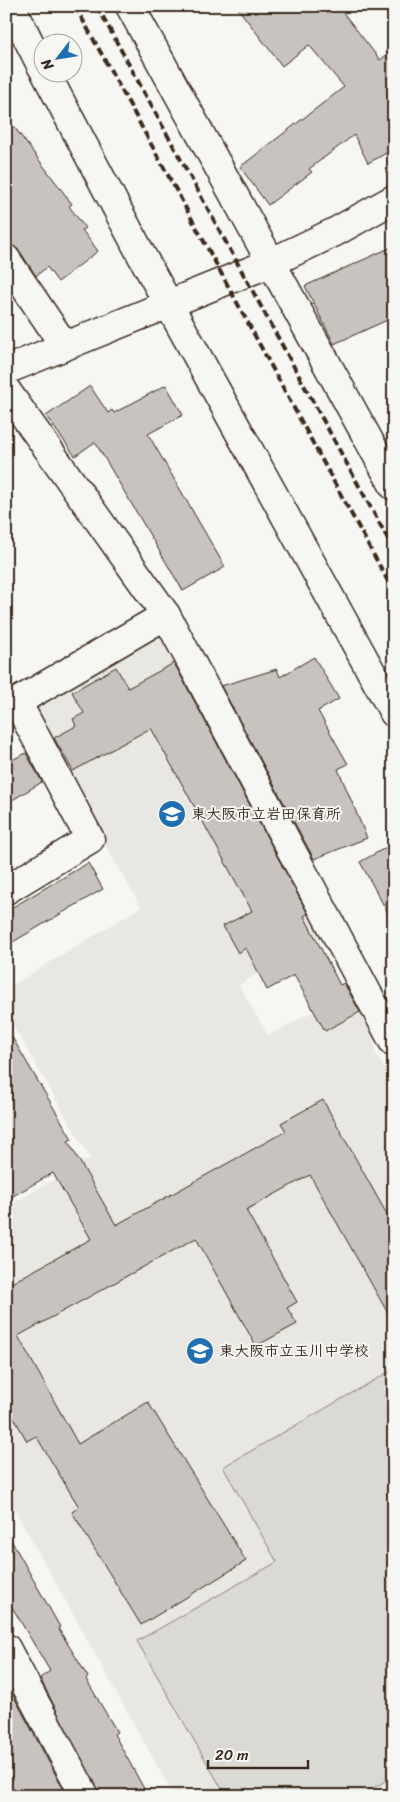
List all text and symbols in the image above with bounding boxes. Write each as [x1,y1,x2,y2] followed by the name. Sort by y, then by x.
[32,32,82,82] north arrow
[34,54,61,76] text: N
[157,799,187,829] school or university icon: 東大阪市立岩田保育所
[191,801,341,827] place label: 東大阪市立岩田保育所
[185,1336,215,1366] school or university icon: 東大阪市立玉川中学校
[219,1338,369,1364] place label: 東大阪市立玉川中学校
[208,1737,308,1769] scale bar
[215,1742,249,1768] text: 20 m

